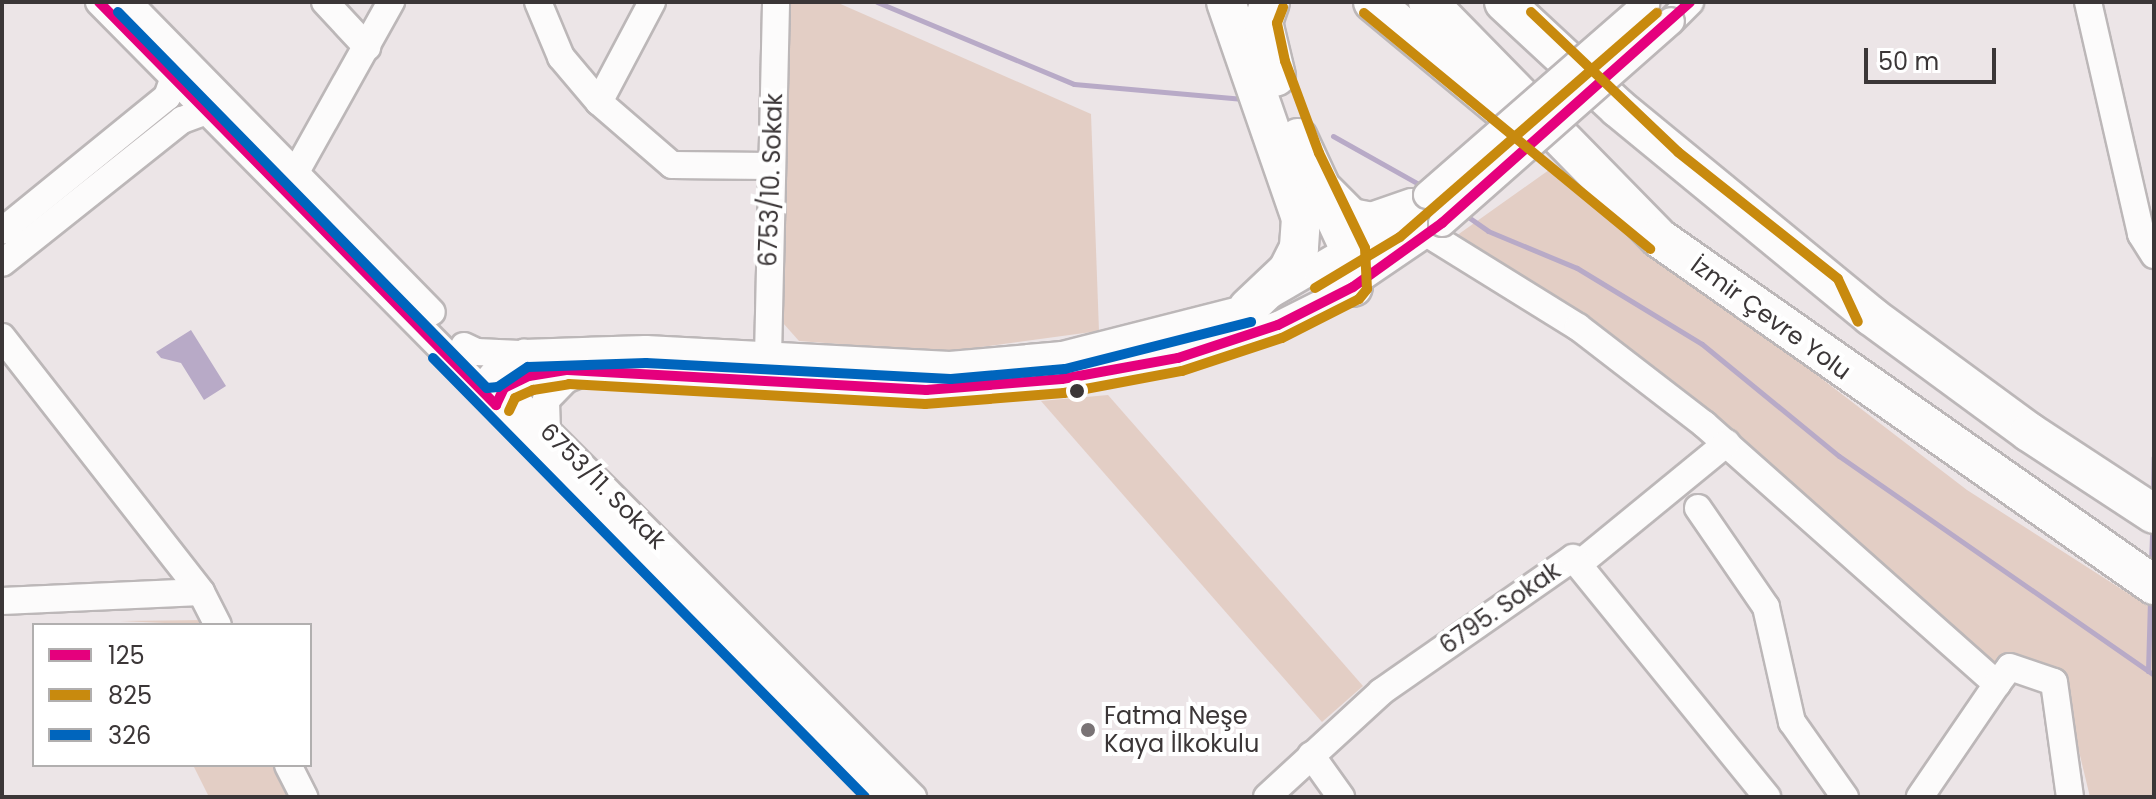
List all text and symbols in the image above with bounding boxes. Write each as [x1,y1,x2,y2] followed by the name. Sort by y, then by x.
[1868,32,2000,82] scale bar
[1878,45,1939,78] text: 50 m
[754,93,788,267] street label: 6753/10. Sokak
[1685,250,1857,386] street label: İzmir Çevre Yolu
[1069,383,1085,399] unlabelled marker
[534,417,672,555] street label: 6753/11. Sokak
[1434,556,1566,660] street label: 6795. Sokak
[32,623,312,767] legend
[108,639,145,672] text: 125
[108,679,152,712] text: 825
[1104,702,1259,758] place label: Fatma Neşe Kaya İlkokulu
[108,719,151,752] text: 326
[1079,721,1097,739] marker: Fatma Neşe Kaya İlkokulu

